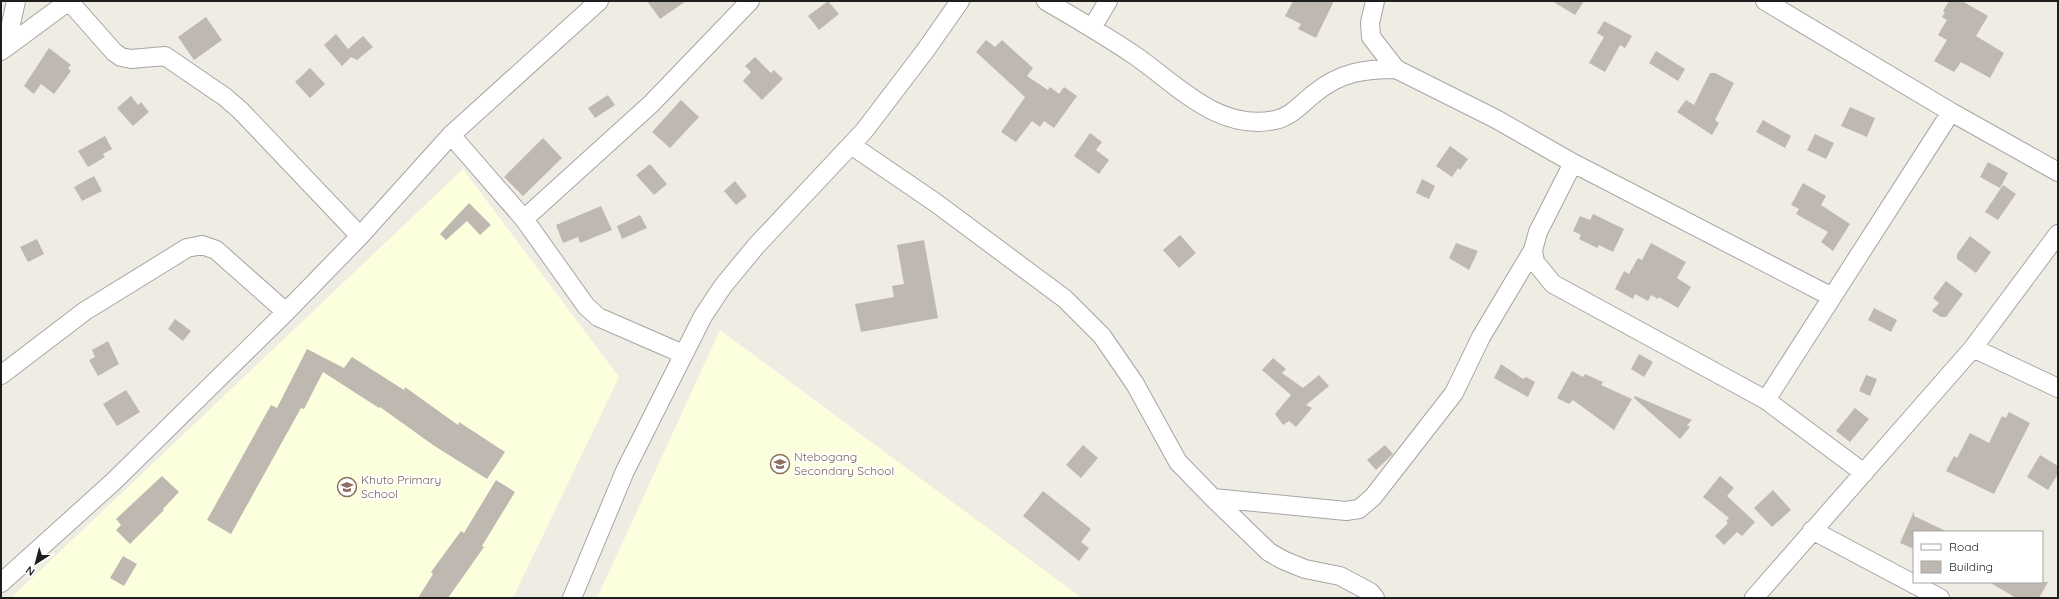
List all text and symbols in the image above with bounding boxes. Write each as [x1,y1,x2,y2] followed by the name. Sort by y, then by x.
[794,449,894,478] place label: Ntebogang Secondary School
[769,453,791,475] school or university icon: Ntebogang Secondary School
[361,472,441,501] place label: Khuto Primary School
[336,476,358,498] school or university icon: Khuto Primary School
[1913,531,2043,583] legend
[1949,539,1979,554] text: Road
[16,543,56,583] north arrow
[1949,559,1993,574] text: Building
[23,563,38,579] text: N

